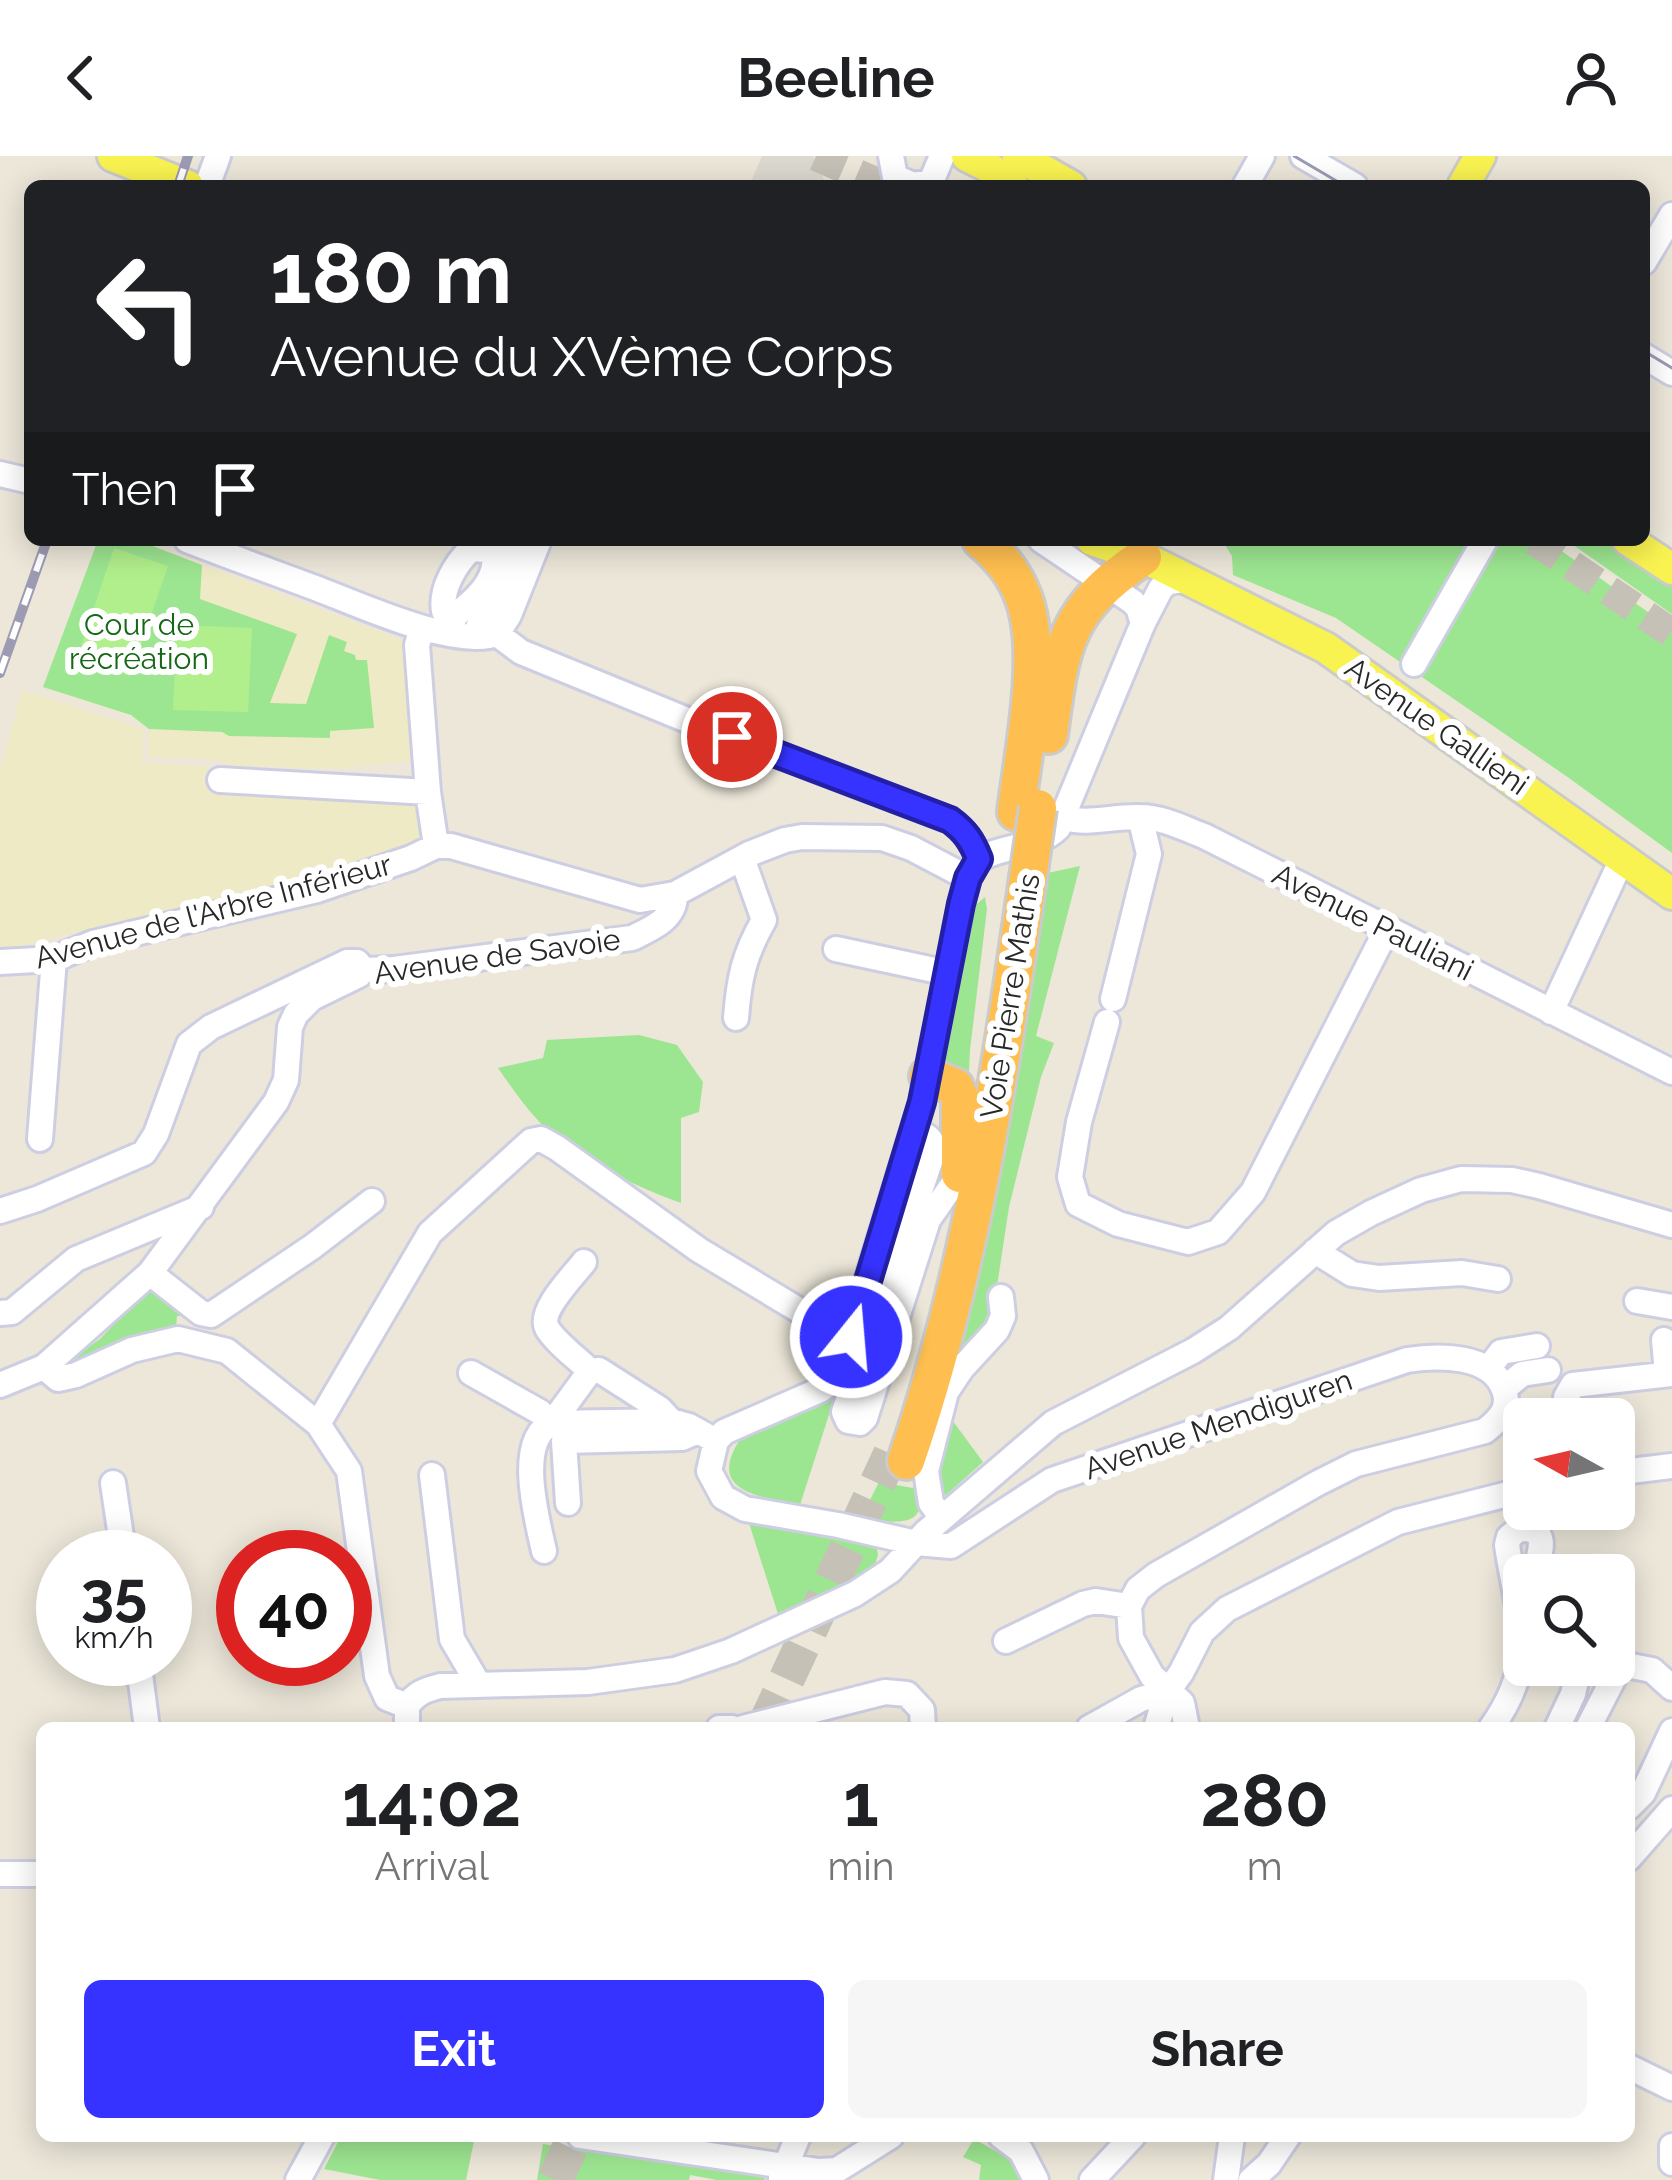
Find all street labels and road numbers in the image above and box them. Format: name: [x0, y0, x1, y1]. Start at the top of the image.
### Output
street label: Avenue Gallieni: [1339, 650, 1535, 802]
street label: Avenue de l'Arbre Inférieur: [31, 846, 396, 976]
street label: Avenue Pauliani: [1267, 856, 1479, 988]
street label: Voie Pierre Mathis: [973, 871, 1047, 1121]
street label: Avenue de Savoie: [372, 921, 622, 991]
street label: Avenue Mendiguren: [1080, 1362, 1356, 1486]

